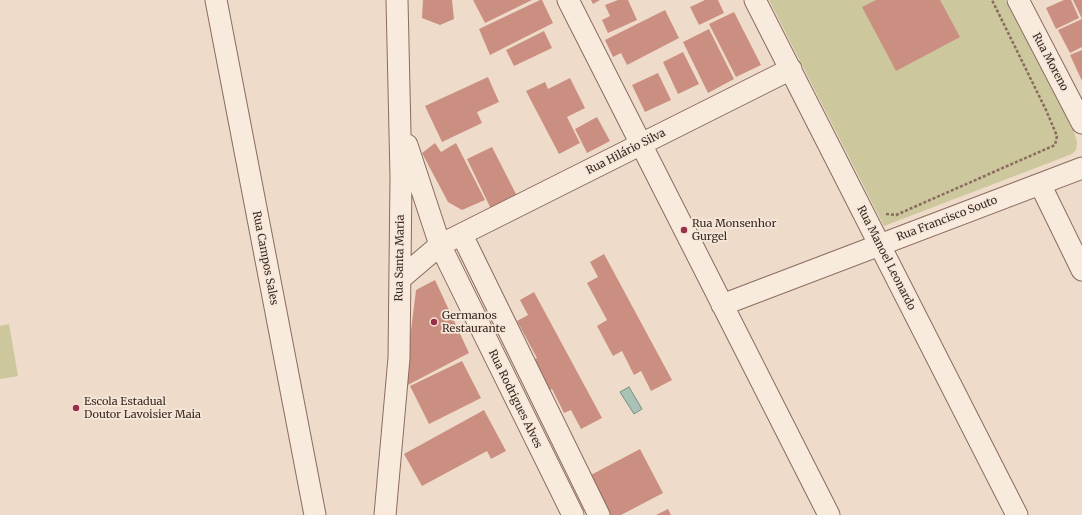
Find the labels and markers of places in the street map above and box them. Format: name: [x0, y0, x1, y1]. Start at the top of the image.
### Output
place label: Rua Monsenhor Gurgel: [692, 217, 776, 243]
marker: Rua Monsenhor Gurgel: [679, 225, 689, 235]
place label: Germanos Restaurante: [442, 309, 505, 335]
marker: Germanos Restaurante: [429, 317, 439, 327]
place label: Escola Estadual Doutor Lavoisier Maia: [84, 395, 201, 421]
marker: Escola Estadual Doutor Lavoisier Maia: [71, 403, 81, 413]

